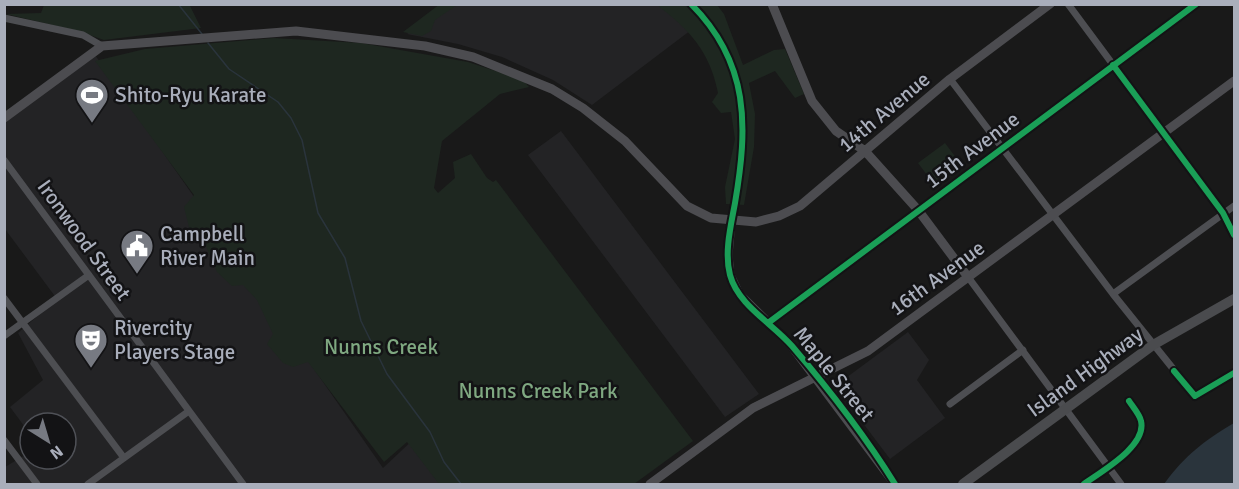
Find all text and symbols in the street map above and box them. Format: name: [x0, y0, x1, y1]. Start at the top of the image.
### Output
street label: 14th Avenue: [833, 66, 935, 158]
sports icon: Shito-Ryu Karate: [74, 77, 110, 124]
place label: Shito-Ryu Karate: [115, 82, 266, 108]
street label: 15th Avenue: [920, 106, 1024, 194]
street label: Ironwood Street: [32, 175, 136, 305]
place label: Campbell River Main: [160, 221, 255, 271]
public building icon: Campbell River Main: [119, 228, 155, 275]
street label: 16th Avenue: [884, 235, 990, 321]
place label: Rivercity Players Stage: [114, 315, 235, 365]
street label: Maple Street: [788, 321, 880, 427]
street label: Island Highway: [1022, 321, 1148, 423]
theatre icon: Rivercity Players Stage: [73, 322, 109, 369]
park label: Nunns Creek: [324, 334, 438, 360]
park label: Nunns Creek Park: [458, 378, 618, 404]
north arrow: [18, 411, 78, 471]
text: N: [46, 441, 67, 464]

